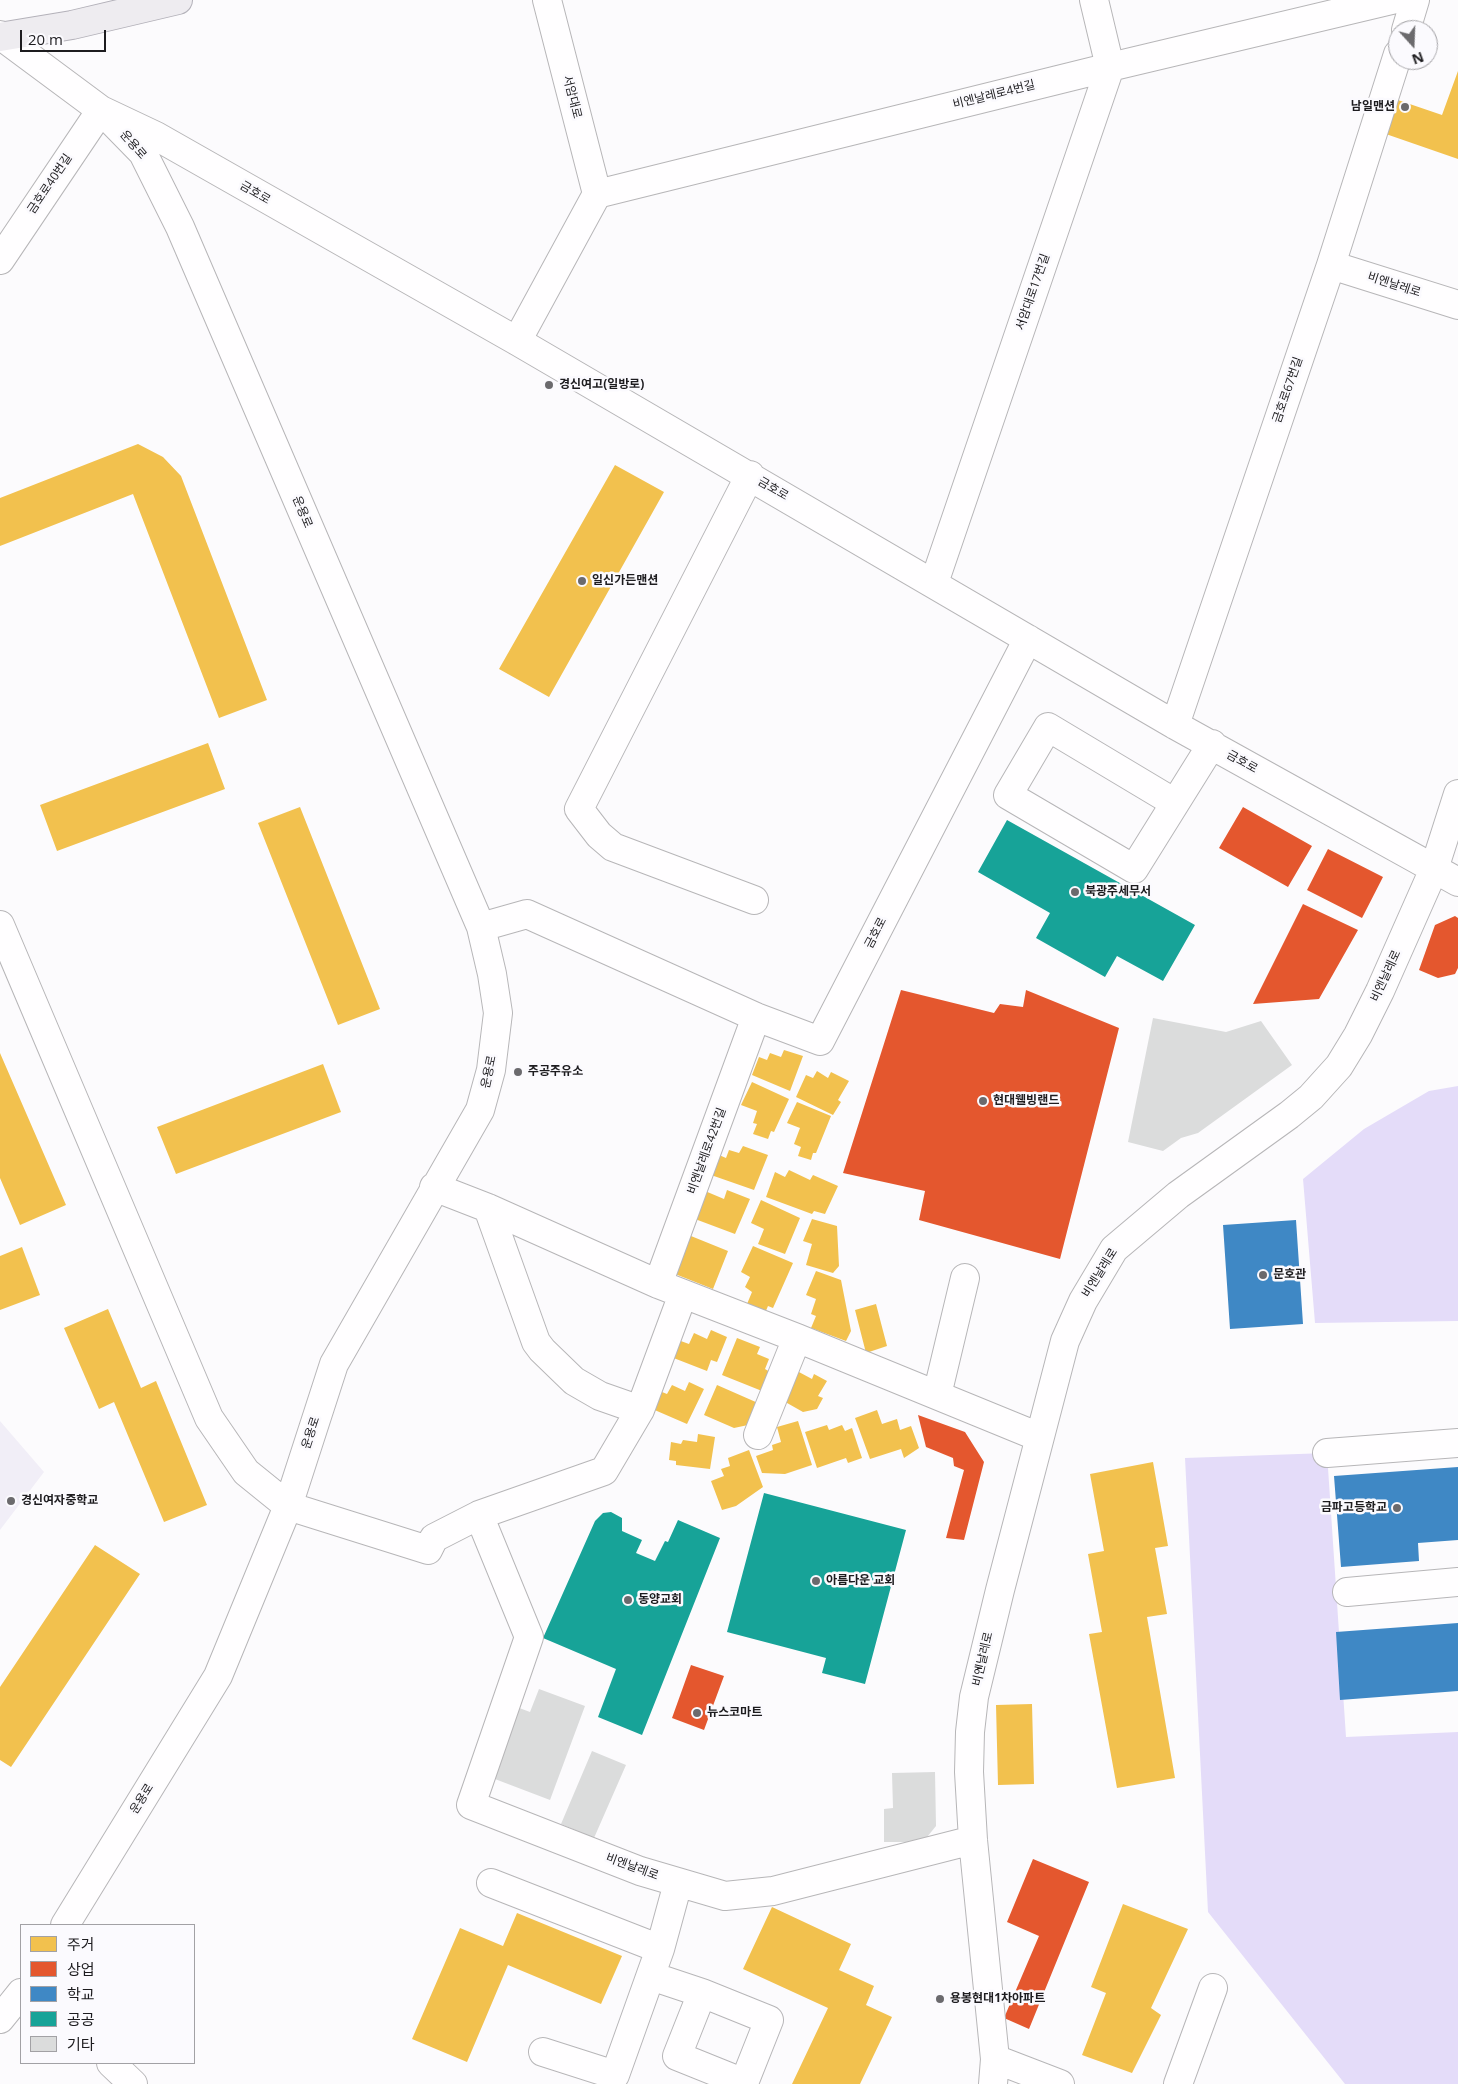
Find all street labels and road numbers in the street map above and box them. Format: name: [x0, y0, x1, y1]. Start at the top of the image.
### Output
street label: 서암대로: [560, 74, 584, 120]
street label: 비엔날레로4번길: [951, 78, 1037, 112]
street label: 운용로: [117, 128, 149, 162]
street label: 금호로40번길: [25, 151, 75, 217]
street label: 금호로: [237, 178, 273, 208]
street label: 서암대로17번길: [1013, 252, 1053, 332]
street label: 비엔날레로: [1366, 270, 1422, 300]
street label: 금호로67번길: [1270, 355, 1306, 425]
street label: 금호로: [755, 474, 791, 504]
street label: 운용로: [289, 494, 315, 530]
street label: 금호로: [1224, 748, 1260, 776]
street label: 금호로: [862, 915, 890, 951]
street label: 비엔날레로: [1368, 948, 1404, 1004]
street label: 운용로: [479, 1054, 499, 1090]
street label: 비엔날레로42번길: [685, 1106, 729, 1196]
street label: 비엔날레로: [1079, 1246, 1121, 1300]
street label: 운용로: [299, 1415, 323, 1451]
street label: 비엔날레로: [970, 1630, 996, 1688]
street label: 운용로: [127, 1781, 157, 1817]
street label: 비엔날레로: [604, 1851, 660, 1883]

